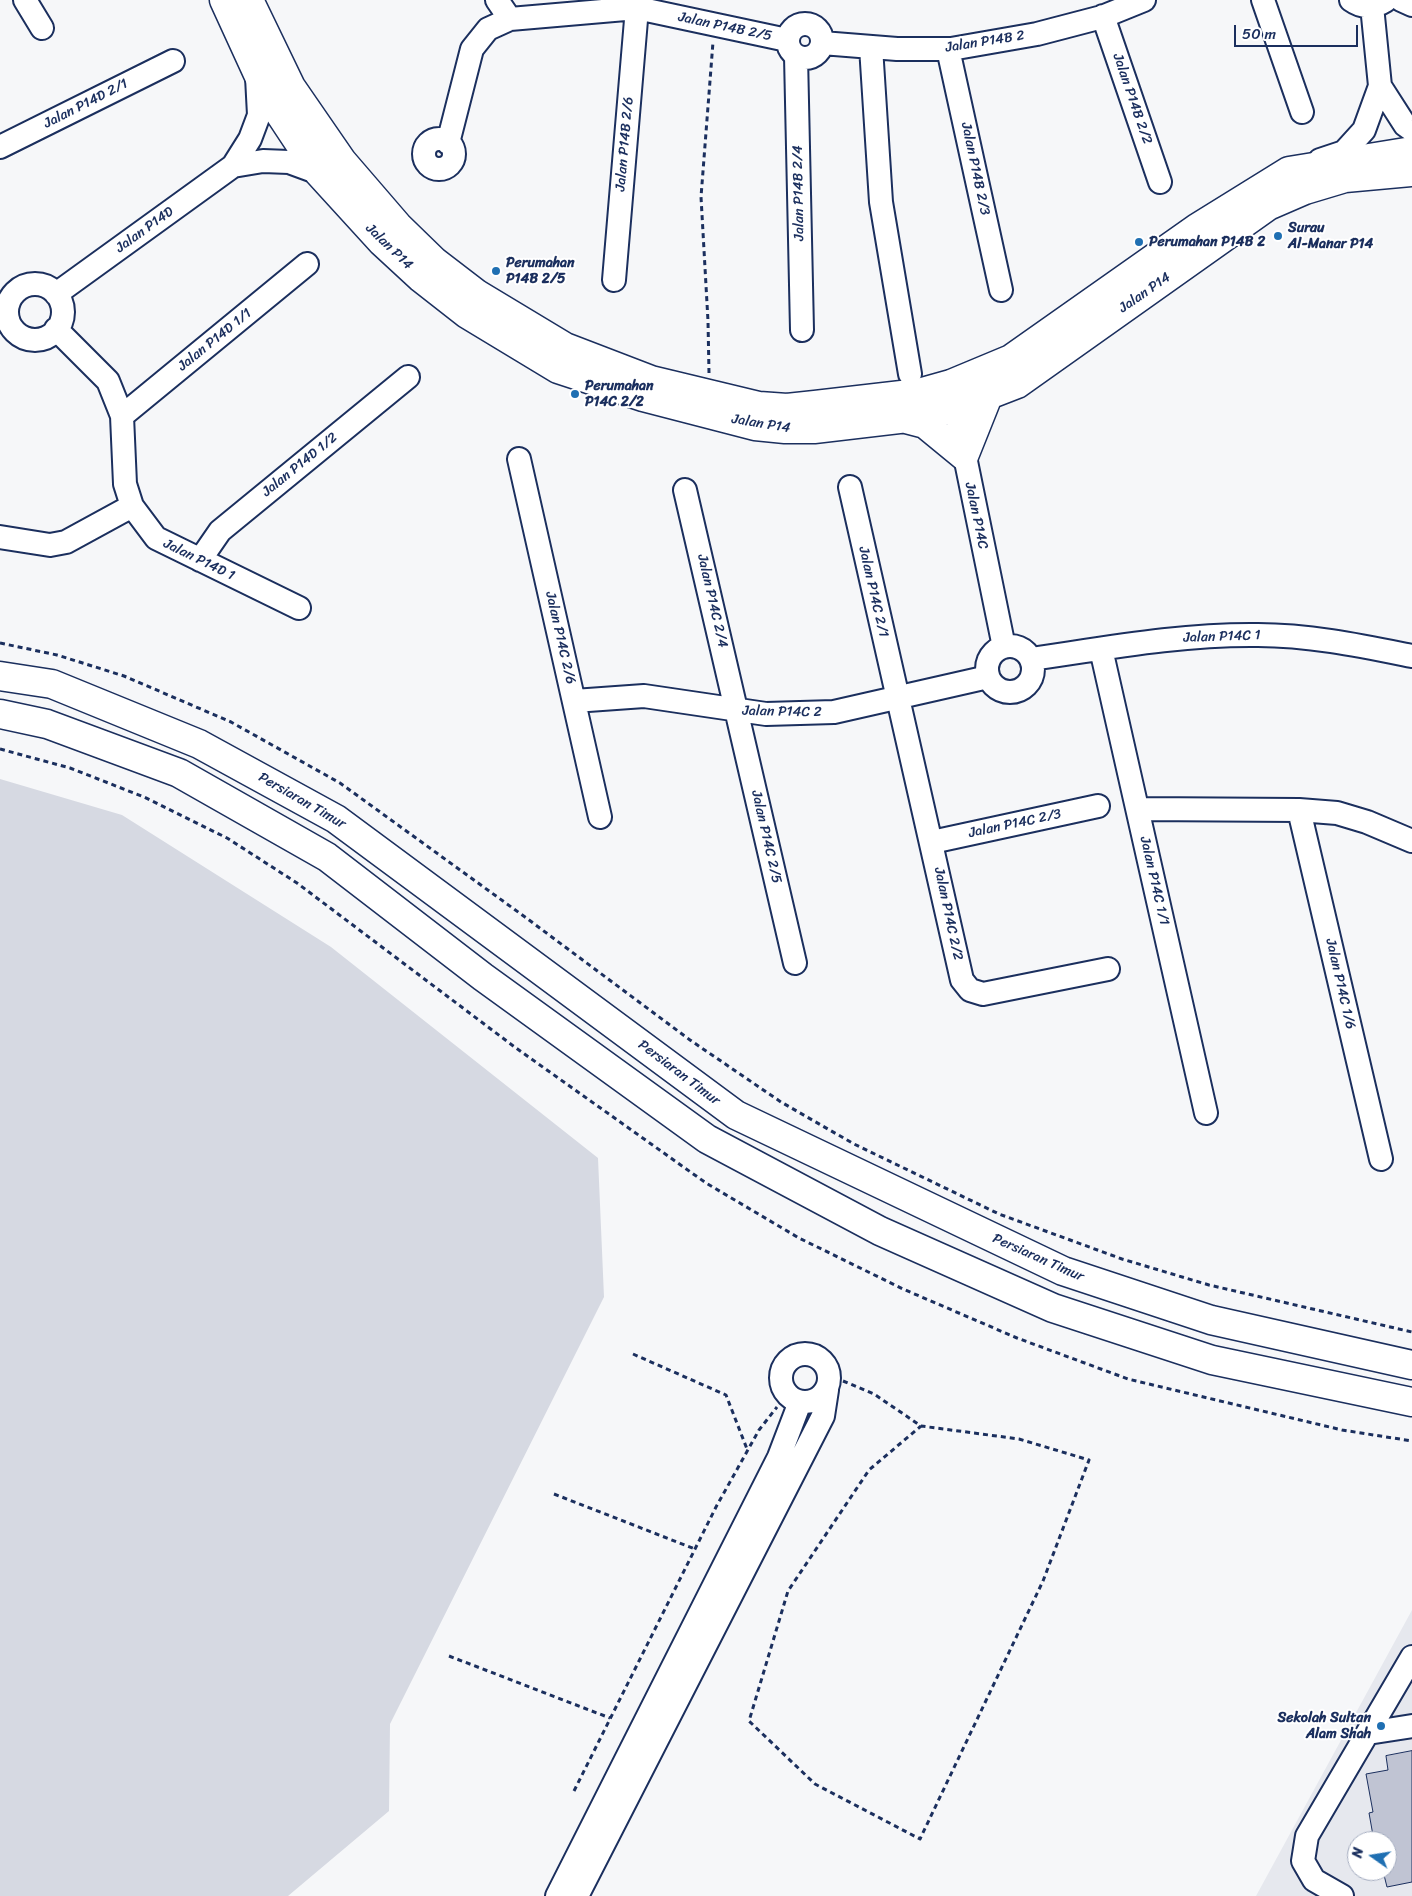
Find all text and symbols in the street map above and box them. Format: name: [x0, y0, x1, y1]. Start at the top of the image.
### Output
street label: Jalan P14B 2/5: [677, 9, 773, 45]
scale bar: [1237, 15, 1361, 47]
text: 50 m: [1242, 21, 1276, 47]
street label: Jalan P14B 2: [944, 27, 1026, 57]
street label: Jalan P14B 2/2: [1109, 51, 1155, 147]
street label: Jalan P14D 2/1: [41, 76, 131, 132]
street label: Jalan P14B 2/6: [613, 96, 637, 192]
street label: Jalan P14B 2/3: [957, 121, 993, 217]
street label: Jalan P14B 2/4: [790, 145, 808, 241]
street label: Jalan P14D: [113, 203, 177, 257]
street label: Jalan P14: [362, 220, 416, 274]
place label: Surau Al-Manar P14: [1288, 220, 1373, 252]
marker: Surau Al-Manar P14: [1272, 230, 1284, 242]
place label: Perumahan P14B 2: [1149, 234, 1265, 250]
marker: Perumahan P14B 2: [1133, 236, 1145, 248]
place label: Perumahan P14B 2/5: [506, 255, 575, 288]
marker: Perumahan P14B 2/5: [490, 265, 502, 277]
street label: Jalan P14: [1116, 269, 1174, 317]
street label: Jalan P14D 1/1: [175, 305, 255, 375]
place label: Perumahan P14C 2/2: [585, 378, 654, 411]
marker: Perumahan P14C 2/2: [569, 388, 581, 400]
street label: Jalan P14: [731, 411, 791, 437]
street label: Jalan P14D 1/2: [259, 429, 341, 501]
street label: Jalan P14C: [961, 481, 991, 551]
street label: Jalan P14D 1: [161, 536, 237, 584]
street label: Jalan P14C 2/1: [854, 545, 892, 639]
street label: Jalan P14C 2/4: [693, 553, 731, 649]
street label: Jalan P14C 2/6: [541, 590, 579, 686]
street label: Jalan P14C 1: [1183, 627, 1261, 647]
street label: Jalan P14C 2: [742, 703, 822, 721]
street label: Persiaran Timur: [255, 769, 349, 833]
street label: Jalan P14C 2/5: [747, 789, 785, 885]
street label: Jalan P14C 2/3: [967, 806, 1063, 842]
street label: Jalan P14C 1/1: [1136, 835, 1172, 927]
street label: Jalan P14C 2/2: [930, 866, 966, 962]
street label: Jalan P14C 1/6: [1321, 937, 1359, 1031]
street label: Persiaran Timur: [635, 1037, 723, 1109]
street label: Persiaran Timur: [990, 1230, 1086, 1286]
place label: Sekolah Sultan Alam Shah: [1277, 1710, 1371, 1742]
marker: Sekolah Sultan Alam Shah: [1375, 1720, 1387, 1732]
north arrow: [1347, 1831, 1397, 1881]
text: N: [1345, 1845, 1371, 1860]

